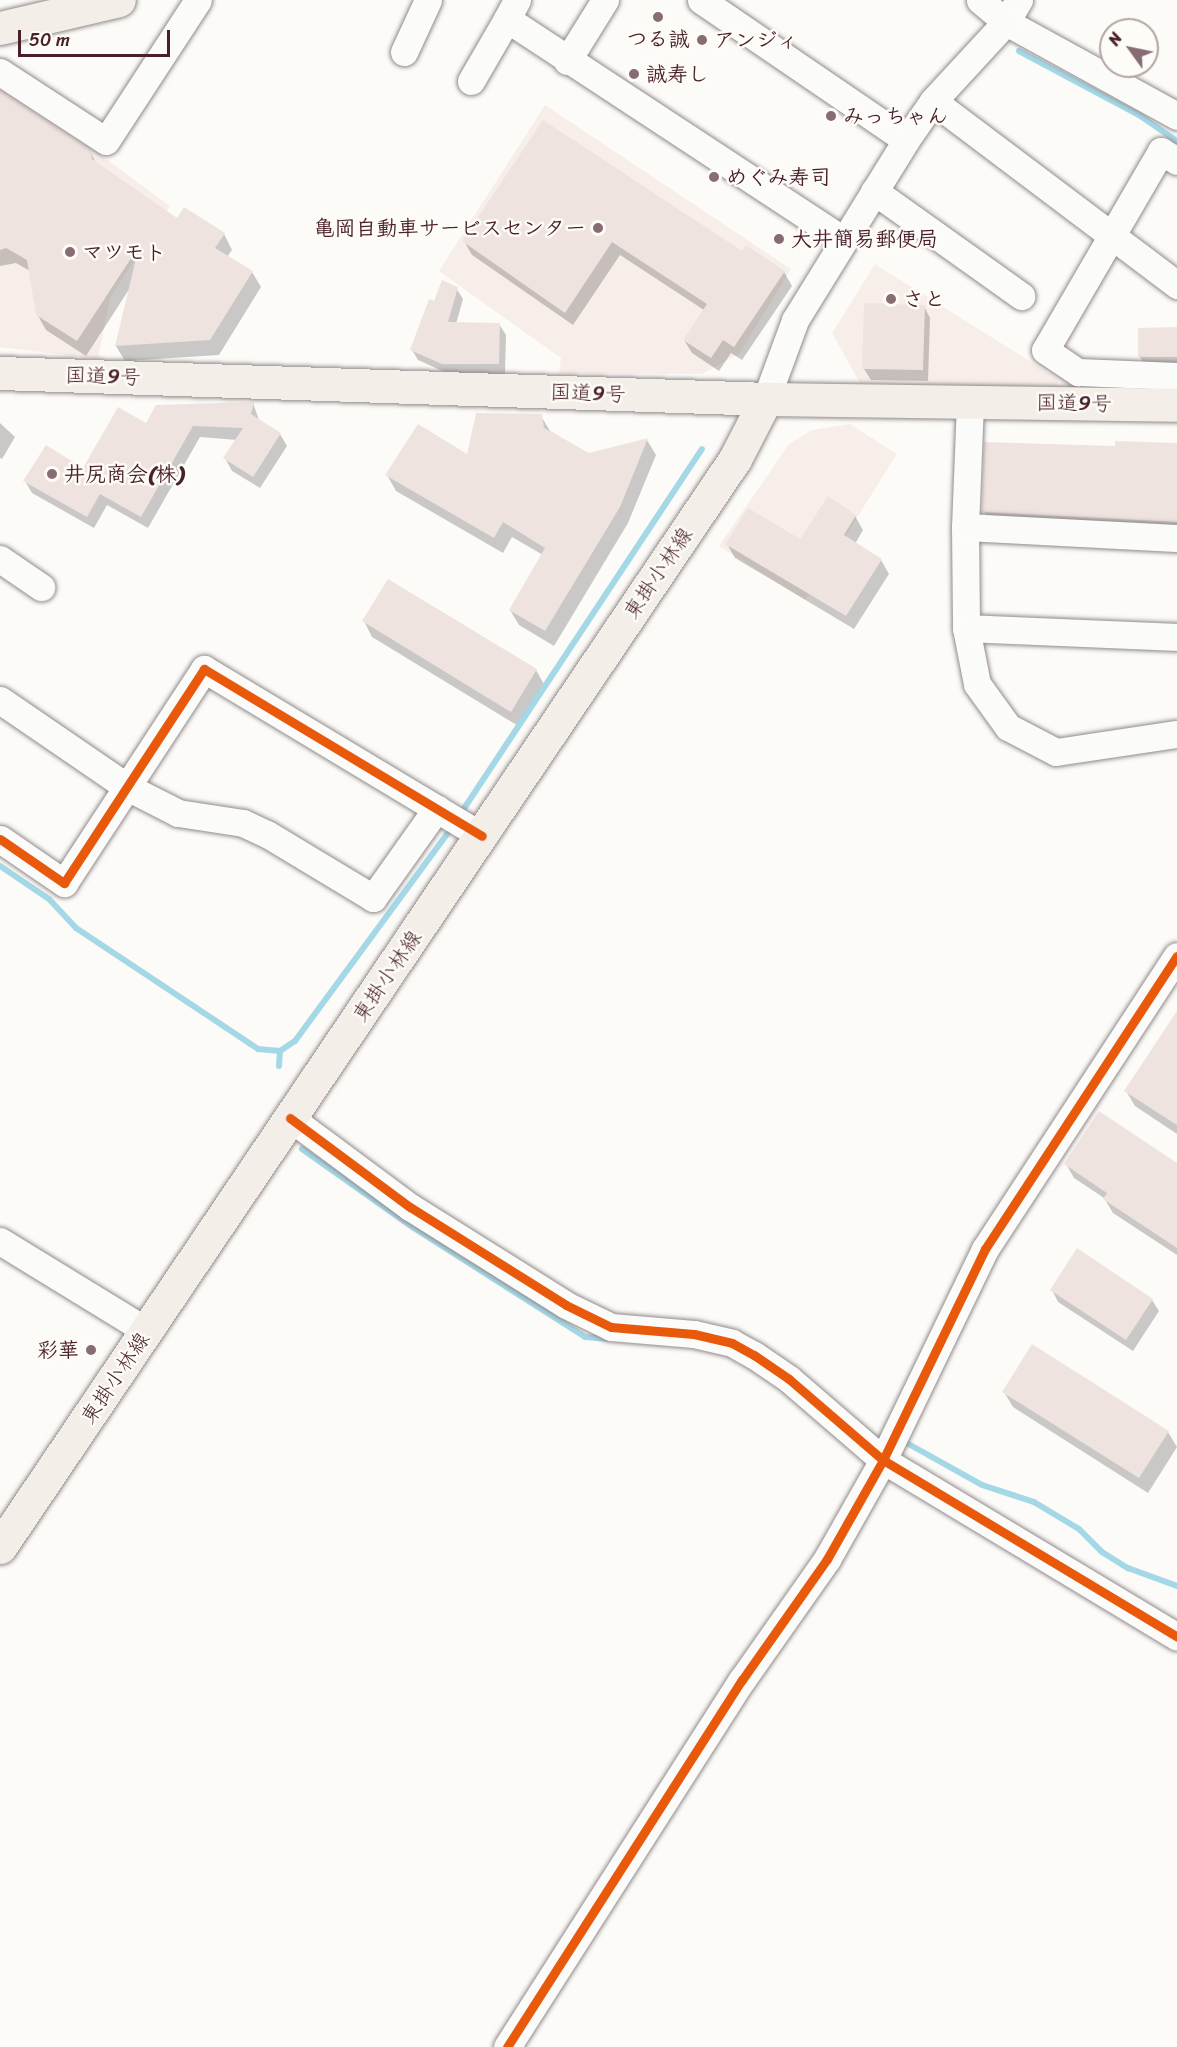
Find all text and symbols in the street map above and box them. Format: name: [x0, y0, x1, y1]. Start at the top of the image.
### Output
marker: つる誠: [651, 10, 665, 24]
scale bar: [21, 18, 172, 56]
north arrow: [1099, 18, 1159, 78]
text: 50 m: [29, 24, 70, 56]
place label: つる誠: [627, 26, 689, 52]
text: N: [1100, 26, 1130, 52]
place label: アンジィ: [714, 27, 798, 53]
marker: アンジィ: [695, 33, 709, 47]
place label: 誠寿し: [646, 61, 709, 87]
marker: 誠寿し: [627, 67, 641, 81]
place label: みっちゃん: [843, 103, 948, 129]
marker: みっちゃん: [824, 109, 838, 123]
place label: めぐみ寿司: [726, 164, 831, 190]
marker: めぐみ寿司: [707, 170, 721, 184]
place label: 亀岡自動車サービスセンター: [313, 215, 586, 241]
marker: 亀岡自動車サービスセンター: [591, 221, 605, 235]
place label: 大井簡易郵便局: [791, 226, 938, 252]
marker: 大井簡易郵便局: [772, 232, 786, 246]
place label: マツモト: [82, 239, 166, 265]
marker: マツモト: [63, 245, 77, 259]
place label: さと: [903, 286, 945, 312]
marker: さと: [884, 292, 898, 306]
street label: 国道9号: [65, 362, 141, 390]
street label: 国道9号: [550, 379, 626, 407]
street label: 国道9号: [1036, 390, 1112, 416]
place label: 井尻商会(株): [64, 461, 184, 487]
marker: 井尻商会(株): [45, 467, 59, 481]
street label: 東掛小林線: [618, 522, 698, 624]
street label: 東掛小林線: [347, 925, 427, 1027]
street label: 東掛小林線: [75, 1327, 155, 1429]
place label: 彩華: [37, 1337, 79, 1363]
marker: 彩華: [84, 1343, 98, 1357]

